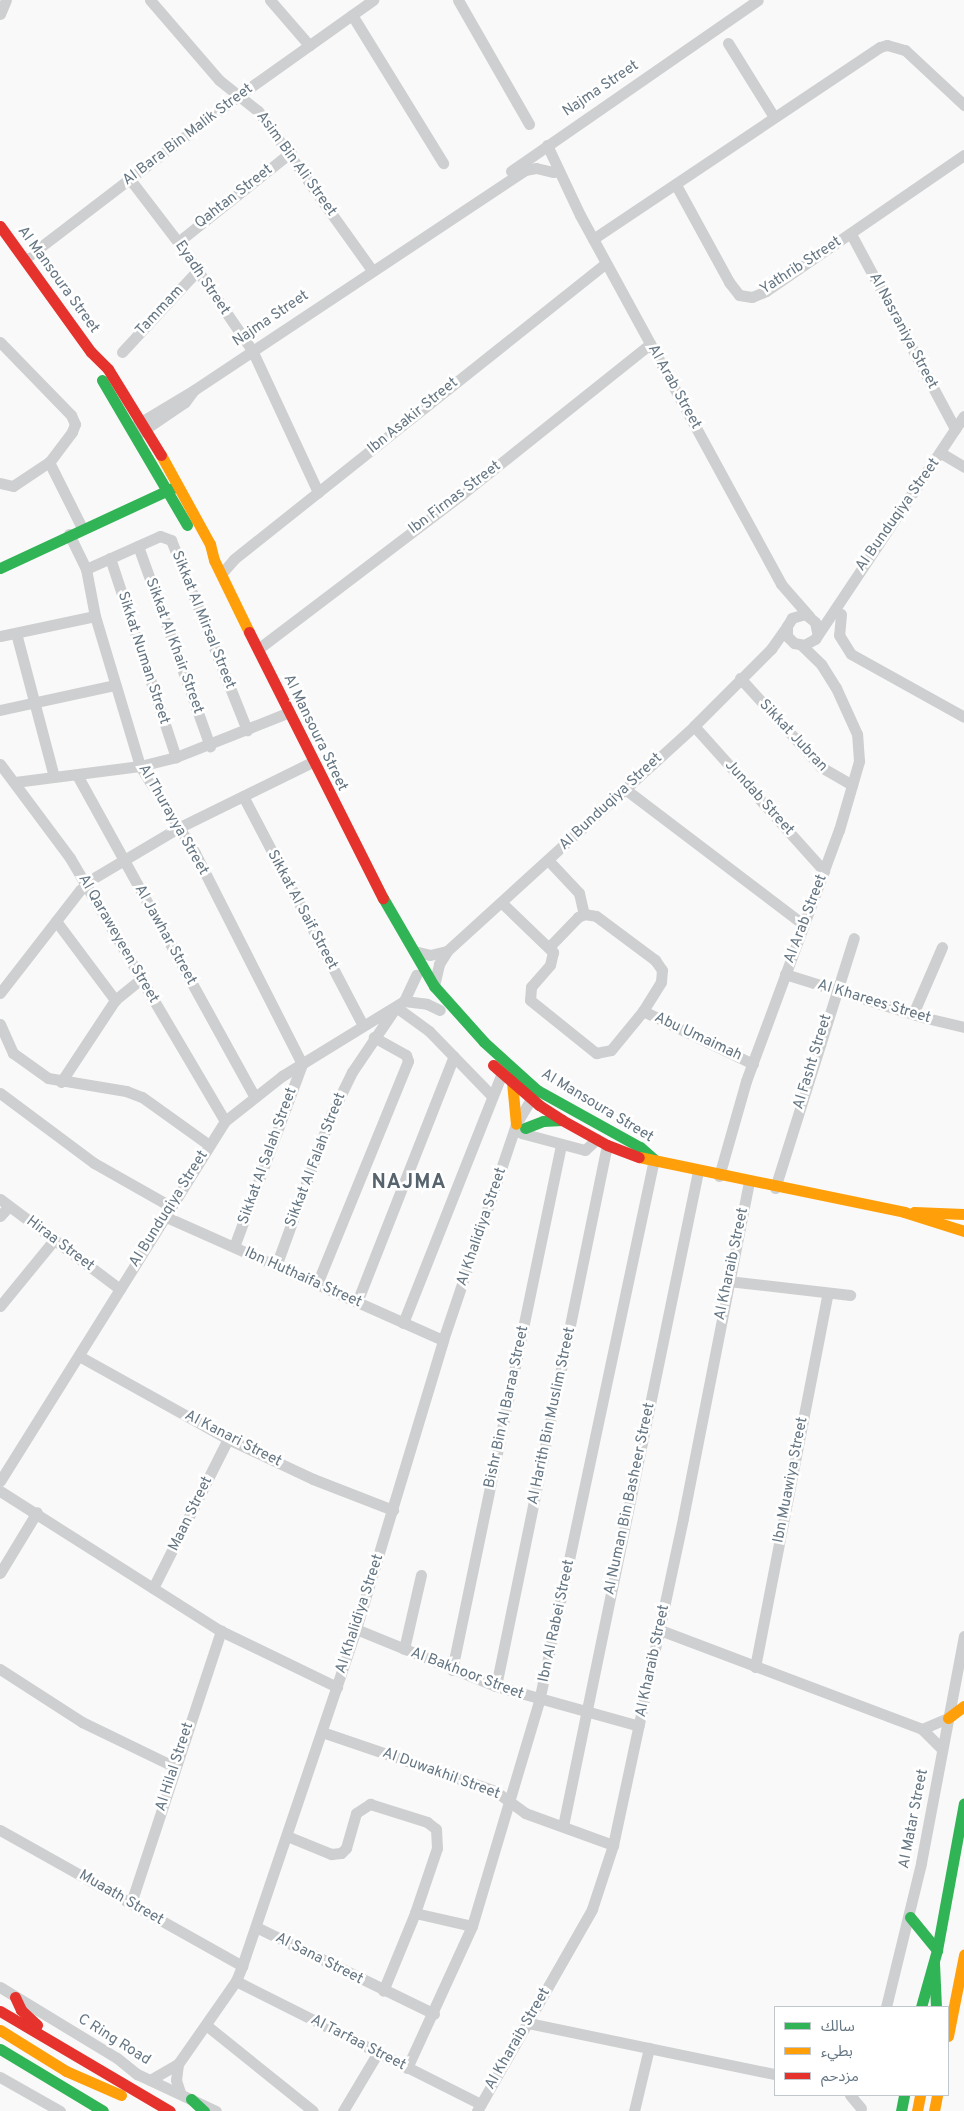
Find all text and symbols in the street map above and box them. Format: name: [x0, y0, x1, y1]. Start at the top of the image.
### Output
street label: Najma Street: [560, 57, 642, 121]
street label: Al Bara Bin Malik Street: [119, 80, 257, 190]
street label: Asim Bin Ali Street: [252, 108, 340, 220]
street label: Qahtan Street: [192, 161, 276, 233]
street label: Al Mansoura Street: [13, 223, 103, 337]
street label: Yathrib Street: [757, 233, 845, 299]
street label: Eyadh Street: [171, 237, 233, 319]
street label: Al Nasraniya Street: [865, 270, 941, 392]
street label: Tammam: [132, 282, 188, 340]
street label: Najma Street: [230, 287, 312, 351]
street label: Al Arab Street: [643, 341, 705, 433]
street label: Ibn Asakir Street: [364, 374, 462, 458]
street label: Al Bunduqiya Street: [852, 455, 944, 575]
street label: Ibn Firnas Street: [405, 457, 505, 539]
street label: Sikkat Al Mirsal Street: [167, 548, 239, 692]
street label: Sikkat Al Khair Street: [141, 575, 207, 717]
street label: Sikkat Numan Street: [113, 589, 173, 727]
street label: Al Mansoura Street: [279, 672, 351, 794]
street label: Sikkat Jubran: [755, 696, 831, 776]
street label: Al Bunduqiya Street: [556, 750, 666, 854]
street label: Jundab Street: [721, 757, 797, 839]
street label: Al Thurayya Street: [134, 761, 212, 879]
street label: Sikkat Al Saif Street: [263, 847, 341, 973]
street label: Al Qaraweyeen Street: [74, 871, 162, 1007]
street label: Al Arab Street: [781, 872, 831, 966]
street label: Al Jawhar Street: [130, 882, 200, 988]
street label: Al Kharees Street: [815, 976, 933, 1028]
street label: Abu Umaimah: [651, 1009, 745, 1065]
street label: Al Fasht Street: [790, 1012, 836, 1112]
street label: Al Mansoura Street: [538, 1065, 656, 1147]
street label: Sikkat Al Salah Street: [235, 1085, 301, 1227]
street label: Sikkat Al Falah Street: [282, 1090, 350, 1230]
street label: Al Bunduqiya Street: [126, 1147, 212, 1271]
street label: Al Khalidiya Street: [453, 1165, 511, 1289]
district label: NAJMA: [371, 1171, 447, 1195]
street label: Al Kharaib Street: [711, 1206, 753, 1322]
street label: Hiraa Street: [22, 1213, 98, 1275]
street label: Ibn Huthaifa Street: [241, 1244, 365, 1312]
street label: Bishr Bin Al Baraa Street: [481, 1324, 533, 1490]
street label: Al Harith Bin Muslim Street: [524, 1326, 580, 1506]
street label: Al Numan Bin Basheer Street: [601, 1401, 659, 1597]
street label: Al Kanari Street: [182, 1407, 284, 1471]
street label: Ibn Muawiya Street: [770, 1416, 812, 1544]
street label: Maan Street: [165, 1474, 217, 1554]
street label: Al Khalidiya Street: [332, 1552, 388, 1676]
street label: Ibn Al Rabei Street: [535, 1558, 579, 1684]
street label: Al Kharaib Street: [632, 1603, 674, 1719]
street label: Al Bakhoor Street: [408, 1644, 526, 1704]
street label: Al Hilal Street: [152, 1720, 198, 1814]
street label: Al Duwakhil Street: [380, 1744, 502, 1804]
street label: Al Matar Street: [896, 1768, 932, 1870]
street label: Muaath Street: [75, 1866, 167, 1930]
street label: Al Sana Street: [272, 1929, 366, 1989]
street label: Al Kharaib Street: [482, 1985, 554, 2093]
legend: [774, 2006, 949, 2096]
street label: C Ring Road: [74, 2011, 154, 2069]
street label: Al Tarfaa Street: [307, 2011, 409, 2075]
text: سالك: [821, 2018, 855, 2037]
text: بطيء: [821, 2043, 853, 2062]
text: مزدحم: [821, 2068, 859, 2087]

